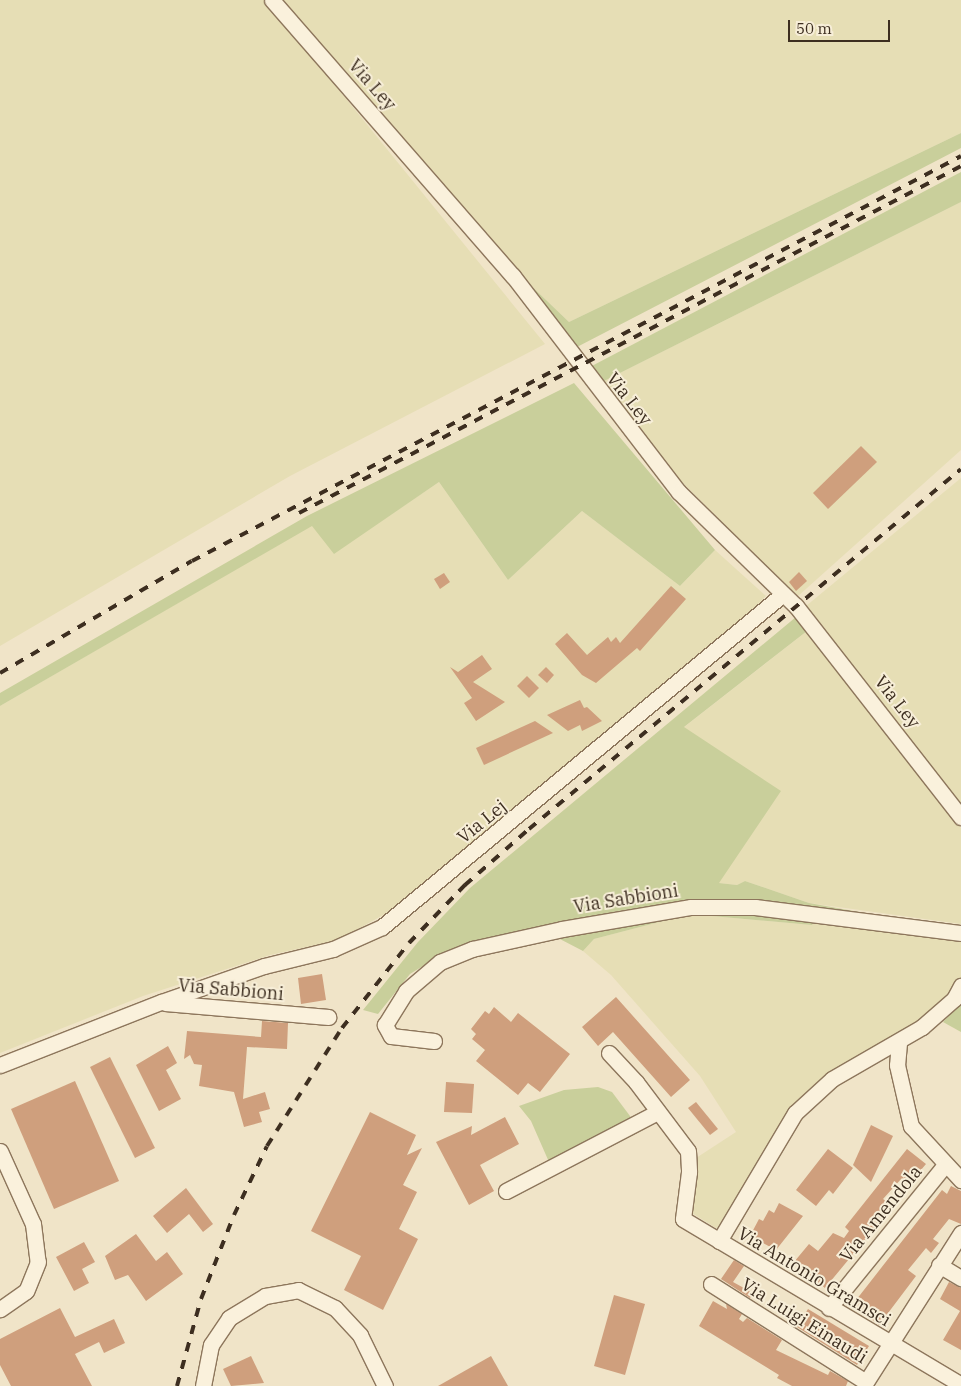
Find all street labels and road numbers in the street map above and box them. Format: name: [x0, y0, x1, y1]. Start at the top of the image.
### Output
street label: Via Ley: [344, 55, 400, 115]
street label: Via Ley: [602, 368, 656, 430]
street label: Via Ley: [870, 671, 924, 733]
street label: Via Lej: [453, 796, 511, 848]
street label: Via Sabbioni: [572, 880, 680, 918]
street label: Via Sabbioni: [177, 975, 285, 1005]
street label: Via Amendola: [835, 1161, 927, 1267]
street label: Via Antonio Gramsci: [734, 1223, 894, 1331]
street label: Via Luigi Einaudi: [737, 1274, 871, 1368]

